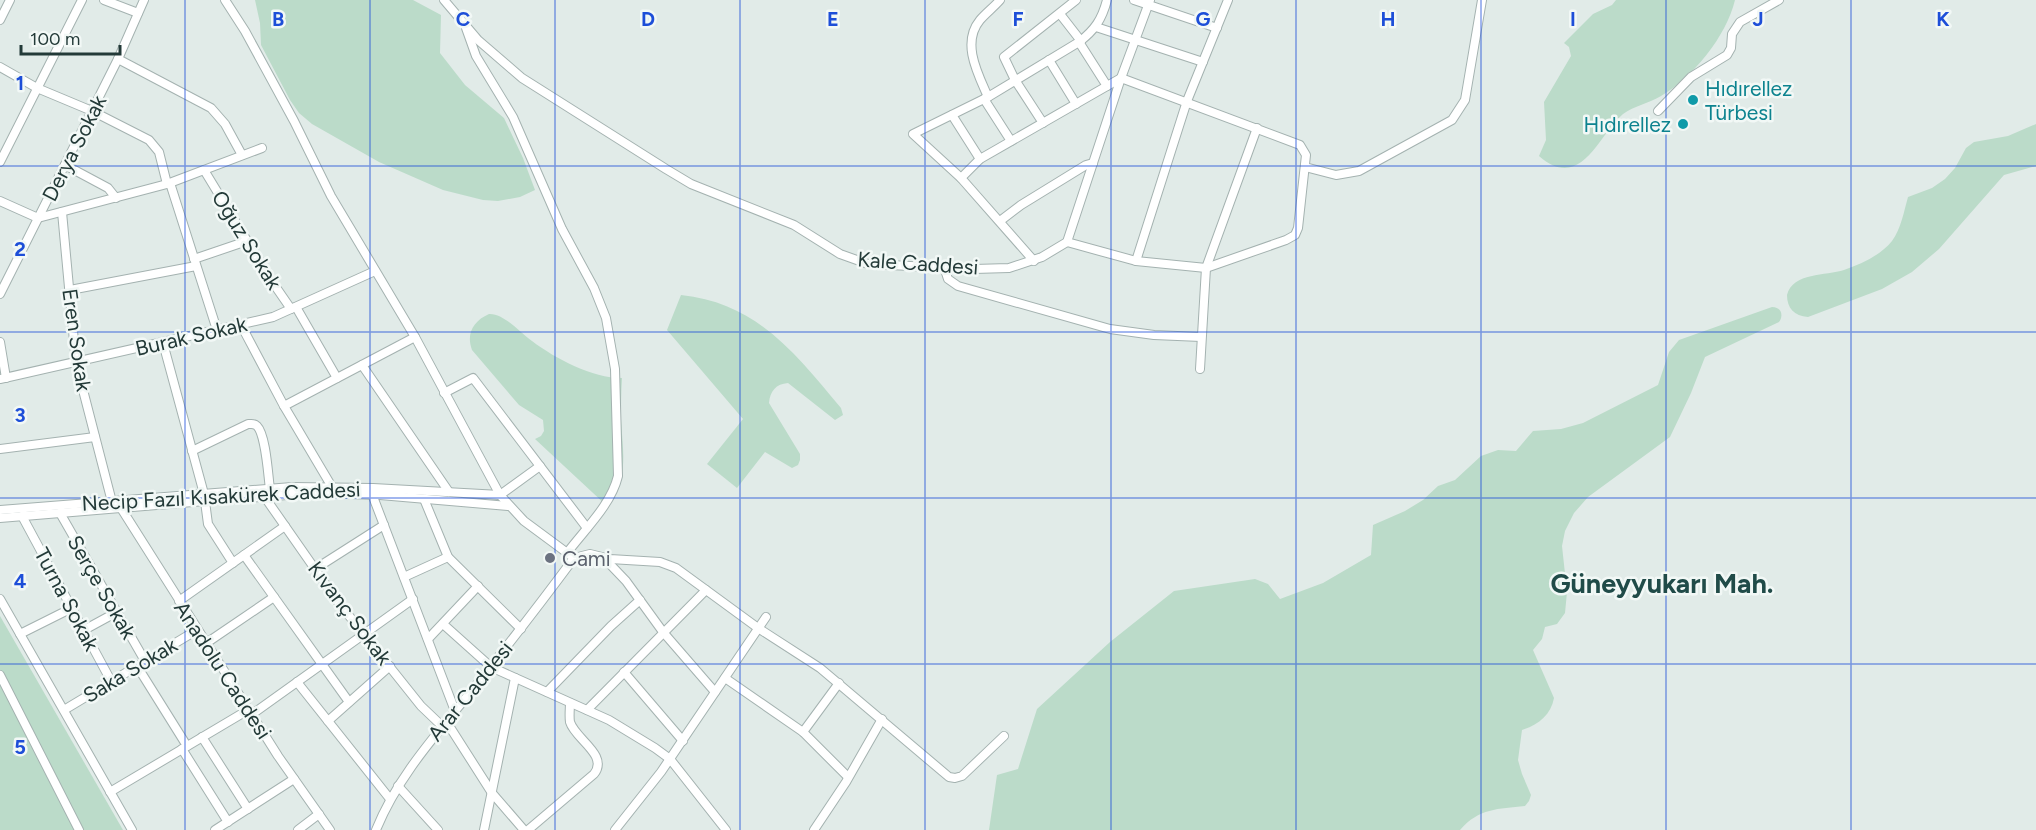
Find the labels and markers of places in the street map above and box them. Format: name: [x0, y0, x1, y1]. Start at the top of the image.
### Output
place label: Hıdırellez Türbesi: [1705, 76, 1792, 125]
marker: Hıdırellez Türbesi: [1686, 93, 1700, 107]
place label: Hıdırellez: [1584, 112, 1671, 137]
marker: Hıdırellez: [1676, 117, 1690, 131]
place label: Cami: [562, 546, 611, 571]
marker: Cami: [543, 551, 557, 565]

